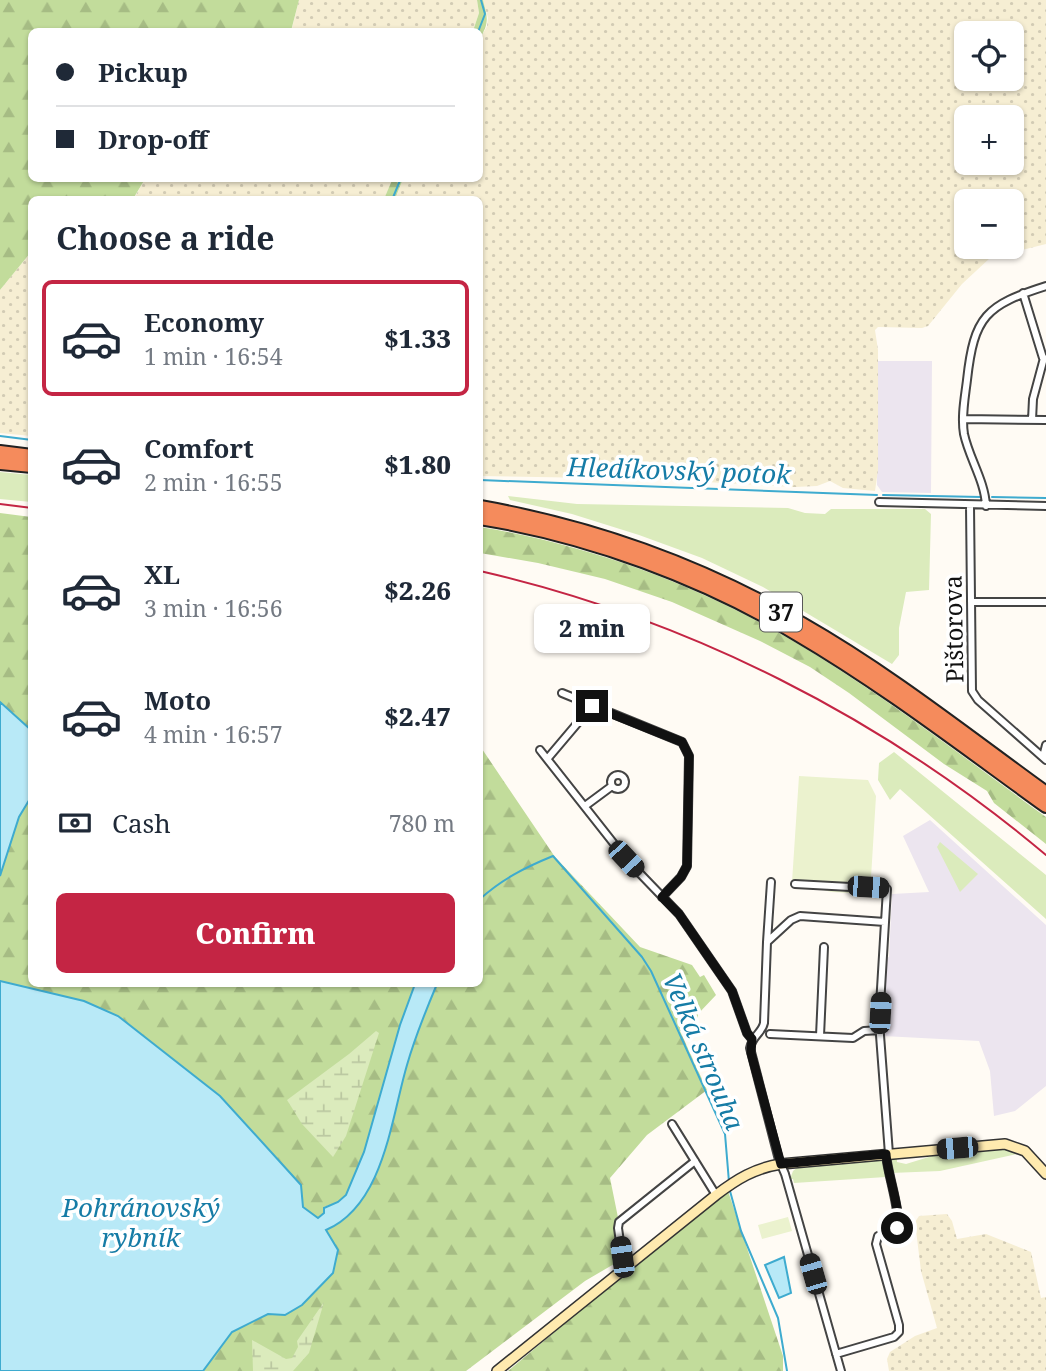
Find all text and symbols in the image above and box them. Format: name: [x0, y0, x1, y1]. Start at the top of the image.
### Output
map controls: [954, 21, 1024, 259]
button: locate: [954, 21, 1024, 91]
text: Pickup: [98, 54, 188, 90]
button: +: [954, 105, 1024, 175]
text: Drop-off: [98, 121, 208, 157]
button: −: [954, 189, 1024, 259]
text: Choose a ride: [56, 216, 275, 259]
text: Economy: [144, 304, 264, 340]
icon: car: [60, 307, 123, 370]
text: $1.33: [384, 320, 451, 356]
text: 1 min · 16:54: [144, 340, 282, 372]
text: Comfort: [144, 430, 254, 466]
icon: car: [60, 433, 123, 496]
text: $1.80: [384, 446, 451, 482]
water label: Hledíkovský potok: [565, 448, 793, 492]
text: 2 min · 16:55: [144, 466, 282, 498]
text: XL: [144, 556, 180, 592]
icon: car: [60, 559, 123, 622]
text: $2.26: [384, 572, 451, 608]
street label: Pištorova: [936, 575, 970, 683]
text: 3 min · 16:56: [144, 592, 282, 624]
road number: 37: [760, 592, 802, 632]
callout: 2 min: [534, 604, 650, 654]
text: 2 min: [559, 612, 625, 644]
text: Moto: [144, 682, 211, 718]
icon: car: [60, 685, 123, 748]
route end: [576, 690, 608, 722]
text: $2.47: [384, 698, 451, 734]
text: 4 min · 16:57: [144, 718, 282, 750]
icon: cash: [56, 804, 94, 842]
text: Cash: [112, 805, 171, 841]
text: 780 m: [389, 807, 455, 839]
car: [604, 836, 649, 882]
car: [847, 875, 890, 899]
button: Confirm: [56, 893, 455, 973]
water label: Velká strouha: [655, 967, 753, 1135]
car: [869, 991, 892, 1035]
car: [936, 1136, 979, 1160]
water label: Pohránovský rybník: [61, 1189, 220, 1255]
route start: [881, 1212, 913, 1244]
car: [609, 1235, 636, 1279]
car: [798, 1251, 829, 1297]

